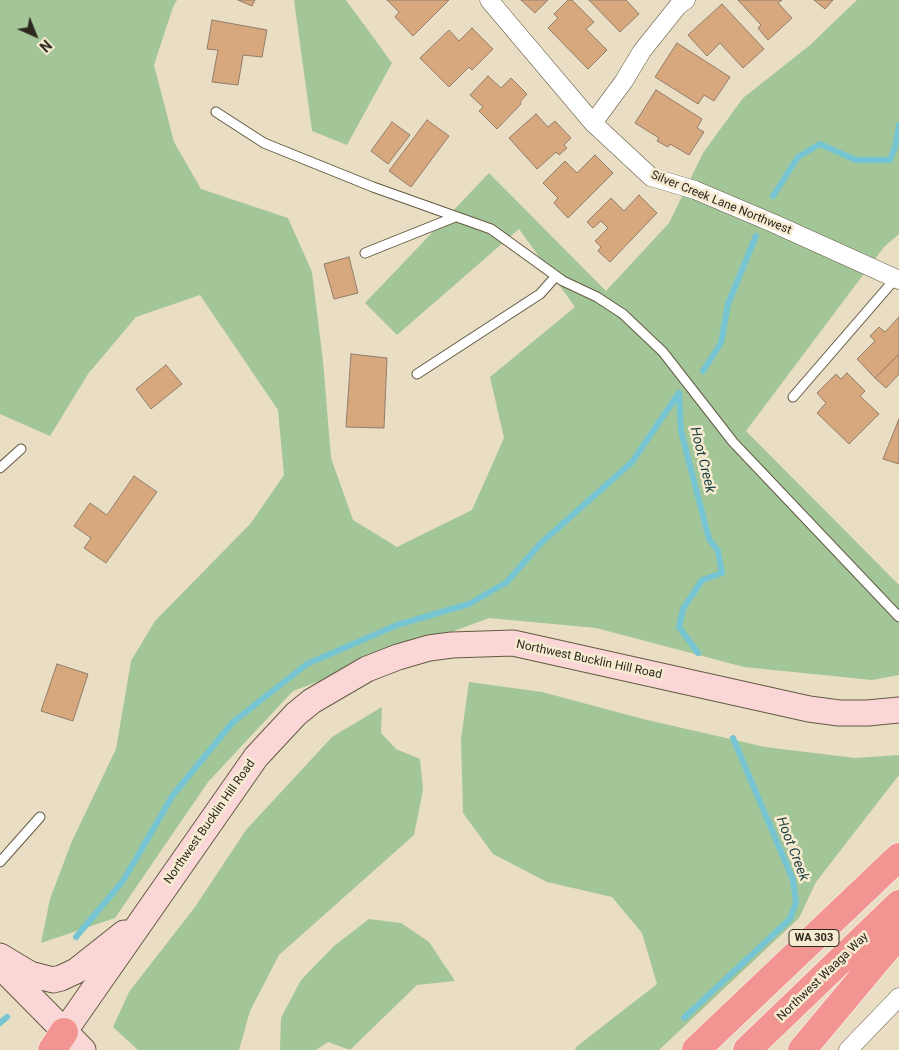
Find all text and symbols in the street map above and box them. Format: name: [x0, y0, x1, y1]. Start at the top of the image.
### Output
north arrow: [10, 10, 60, 60]
text: N: [36, 37, 55, 55]
street label: Silver Creek Lane Northwest: [649, 168, 793, 238]
water label: Hoot Creek: [686, 425, 718, 495]
street label: Northwest Bucklin Hill Road: [515, 638, 663, 682]
street label: Northwest Bucklin Hill Road: [162, 757, 258, 887]
water label: Hoot Creek: [772, 814, 812, 884]
street label: Northwest Waaga Way: [774, 930, 872, 1024]
road number: WA 303: [789, 930, 839, 946]

